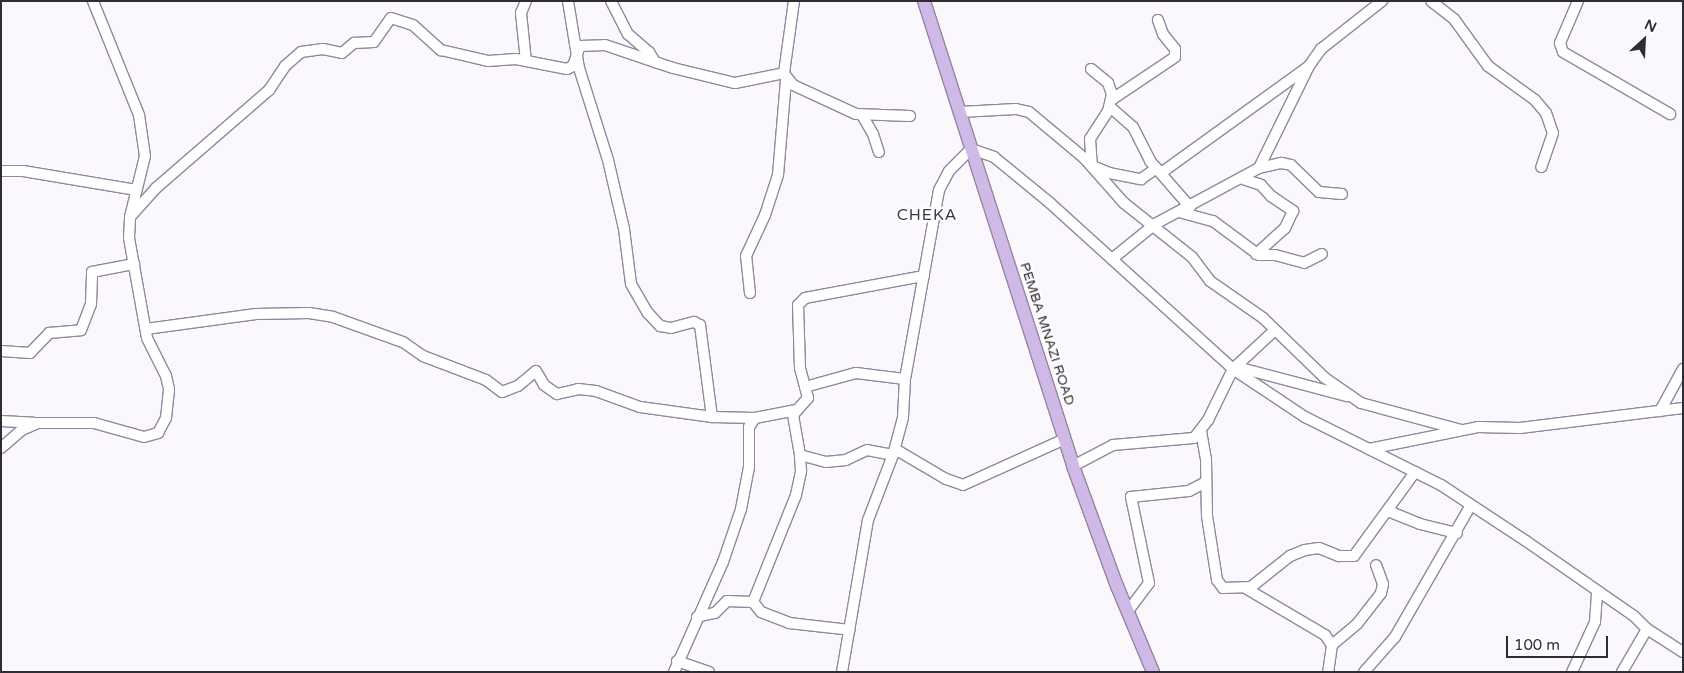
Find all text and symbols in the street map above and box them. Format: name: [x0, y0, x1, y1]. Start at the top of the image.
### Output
north arrow: [1619, 15, 1669, 65]
text: N: [1642, 16, 1659, 36]
district label: CHEKA: [896, 205, 958, 225]
street label: PEMBA MNAZI ROAD: [1016, 260, 1078, 408]
scale bar: [1509, 626, 1612, 658]
text: 100 m: [1514, 636, 1560, 654]

